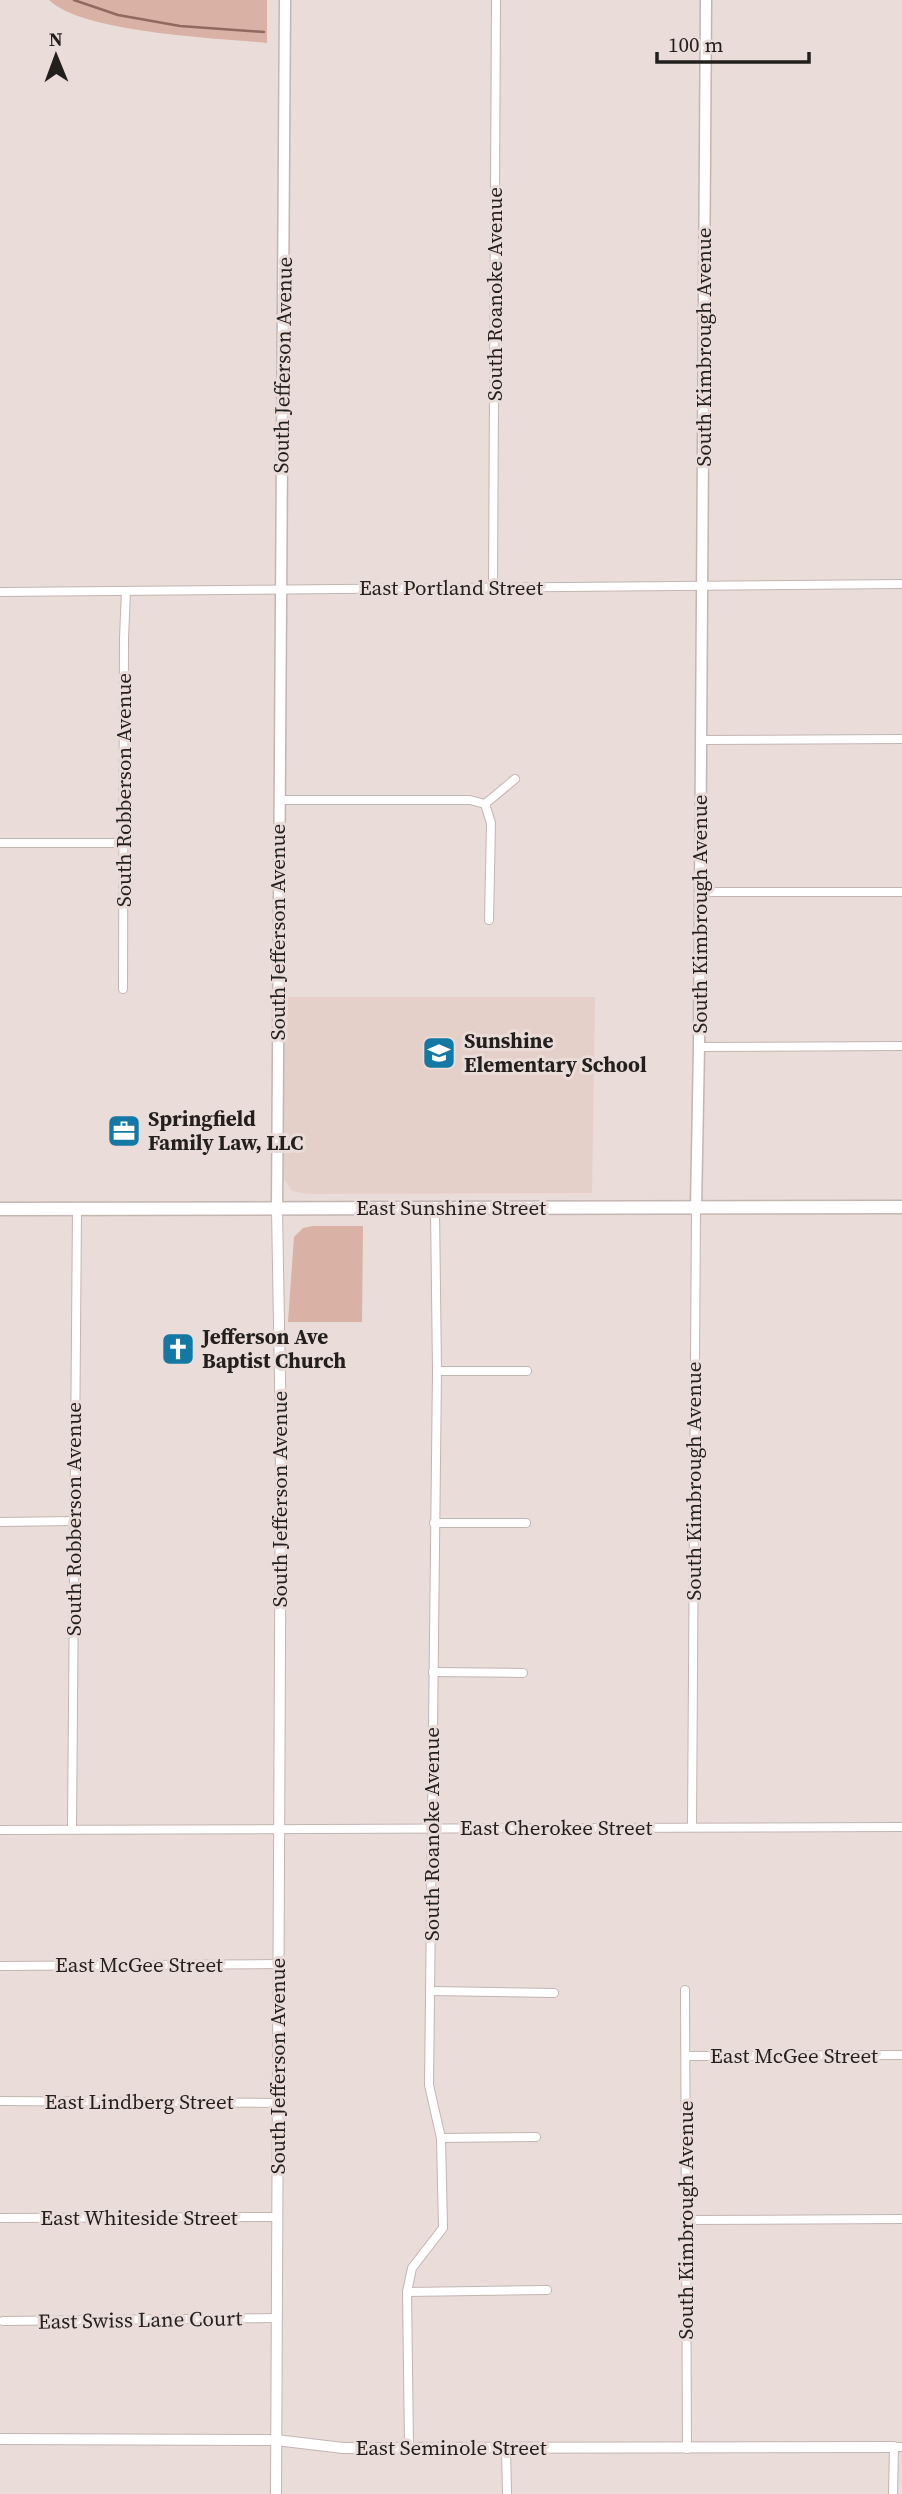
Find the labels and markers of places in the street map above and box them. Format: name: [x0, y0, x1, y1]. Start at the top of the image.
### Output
place label: Sunshine Elementary School: [464, 1026, 647, 1079]
school or university icon: Sunshine Elementary School: [420, 1034, 458, 1072]
place label: Springfield Family Law, LLC: [148, 1104, 303, 1157]
office icon: Springfield Family Law, LLC: [105, 1112, 143, 1150]
place label: Jefferson Ave Baptist Church: [200, 1322, 346, 1375]
church icon: Jefferson Ave Baptist Church: [159, 1330, 197, 1368]

